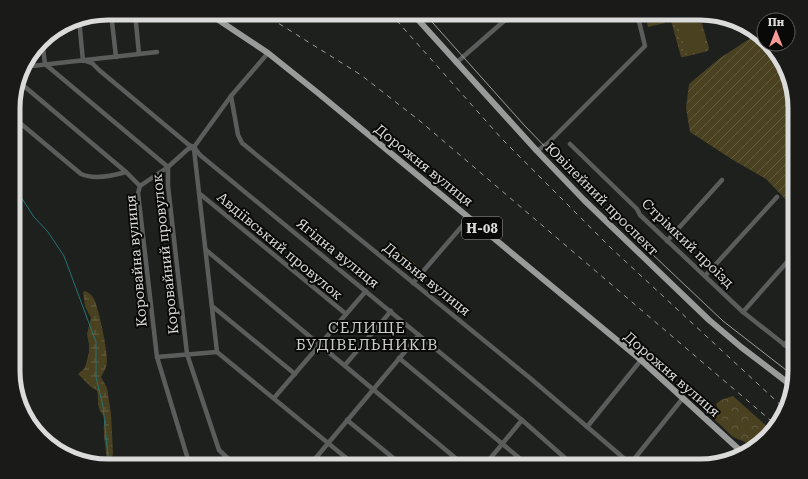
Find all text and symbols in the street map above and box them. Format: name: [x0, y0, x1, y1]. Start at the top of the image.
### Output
north arrow: [756, 12, 796, 52]
text: Пн: [768, 16, 785, 29]
street label: Дорожня вулиця: [372, 121, 476, 209]
street label: Ювілейний проспект: [542, 139, 662, 259]
street label: Коровайний провулок: [149, 173, 181, 335]
street label: Авдіївський провулок: [214, 189, 346, 303]
street label: Коровайна вулиця: [122, 194, 150, 328]
street label: Стрімкий проїзд: [639, 195, 737, 291]
street label: Ягідна вулиця: [294, 215, 382, 291]
road number: Н-08: [462, 217, 502, 239]
street label: Дальня вулиця: [380, 239, 474, 319]
district label: СЕЛИЩЕ БУДІВЕЛЬНИКІВ: [296, 319, 438, 354]
street label: Дорожня вулиця: [621, 328, 723, 420]

